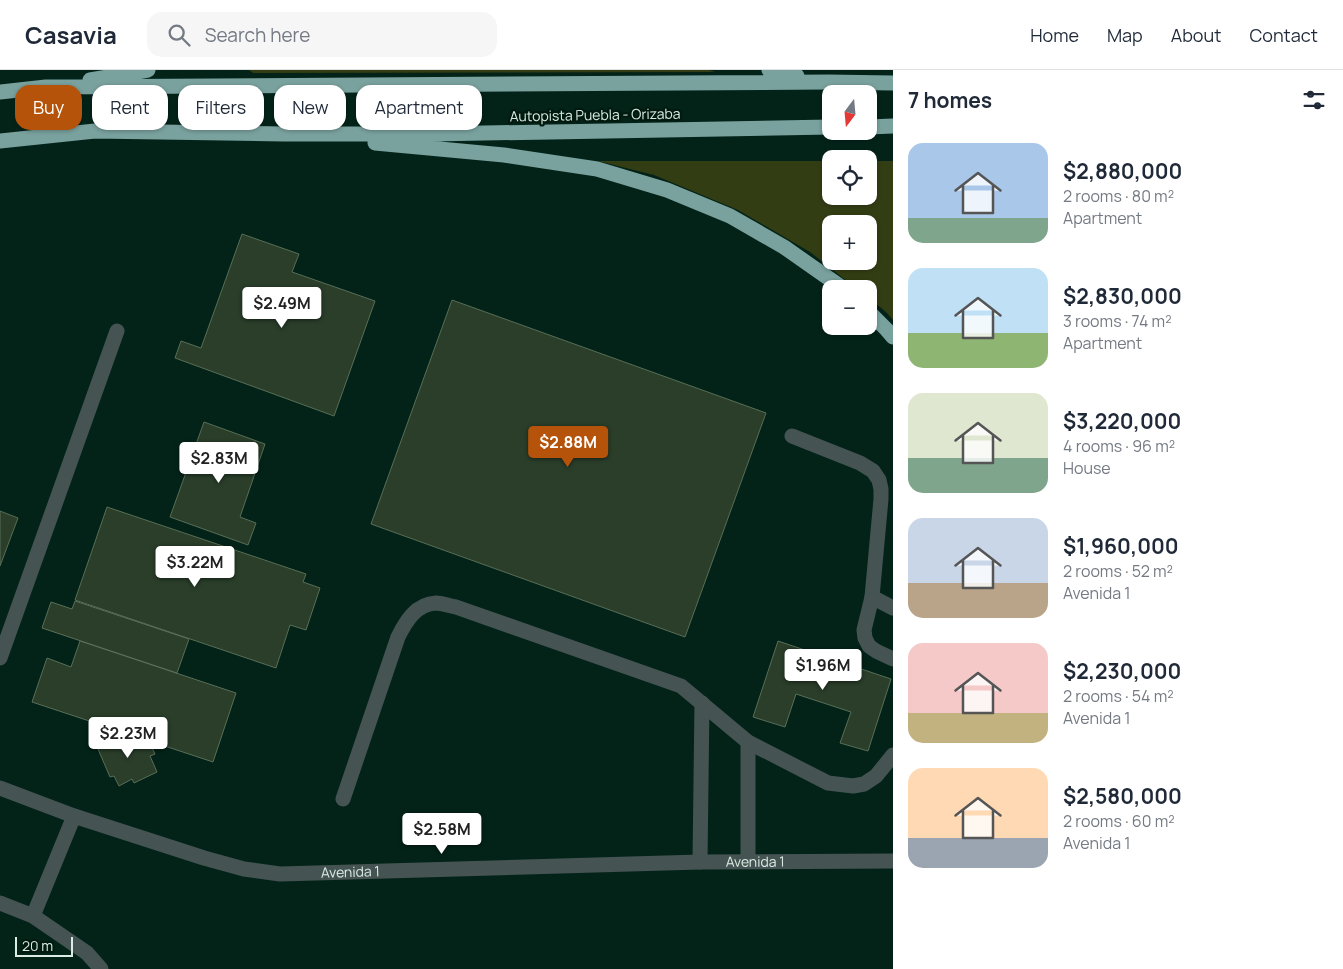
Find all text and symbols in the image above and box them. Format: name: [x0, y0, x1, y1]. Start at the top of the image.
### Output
search box: [147, 12, 497, 57]
text: Casavia: [25, 18, 117, 51]
icon: search: [165, 21, 193, 49]
text: Search here: [205, 22, 310, 48]
text: Home: [1030, 23, 1079, 47]
text: Map: [1107, 23, 1143, 47]
text: About: [1171, 23, 1221, 47]
text: Contact: [1249, 23, 1318, 47]
chip: Buy: [15, 85, 82, 130]
chip: Rent: [92, 85, 168, 130]
chip: Filters: [178, 85, 264, 130]
chip: New: [274, 85, 346, 130]
chip: Apartment: [356, 85, 482, 130]
north arrow: [822, 85, 878, 140]
map controls: [822, 85, 877, 335]
text: 7 homes: [908, 86, 992, 114]
icon: filters: [1300, 86, 1328, 114]
street label: Autopista Puebla - Orizaba: [509, 104, 681, 125]
button: locate: [822, 150, 877, 205]
text: $2,880,000: [1063, 157, 1182, 185]
icon: home: [948, 163, 1008, 223]
text: 2 rooms · 80 m²: [1063, 185, 1174, 207]
text: Apartment: [1063, 207, 1142, 229]
button: +: [822, 215, 877, 270]
button: −: [822, 280, 877, 335]
text: $2,830,000: [1063, 282, 1182, 310]
pin: $2.49M: [241, 286, 323, 329]
icon: home: [948, 288, 1008, 348]
text: $2.49M: [253, 292, 311, 314]
text: 3 rooms · 74 m²: [1063, 310, 1172, 332]
text: Apartment: [1063, 332, 1142, 354]
text: $3,220,000: [1063, 407, 1181, 435]
icon: home: [948, 413, 1008, 473]
pin: $2.88M: [527, 426, 609, 468]
text: $2.88M: [539, 431, 597, 453]
text: 4 rooms · 96 m²: [1063, 435, 1175, 457]
pin: $2.83M: [178, 442, 260, 484]
text: $2.83M: [190, 447, 248, 469]
text: House: [1063, 457, 1111, 479]
text: $1,960,000: [1063, 532, 1179, 560]
icon: home: [948, 538, 1008, 598]
pin: $3.22M: [154, 546, 236, 588]
text: $3.22M: [167, 551, 223, 573]
text: 2 rooms · 52 m²: [1063, 560, 1173, 582]
text: Avenida 1: [1063, 582, 1130, 604]
pin: $1.96M: [782, 648, 864, 691]
text: $1.96M: [796, 654, 850, 676]
text: $2,230,000: [1063, 657, 1181, 685]
icon: home: [948, 663, 1008, 723]
text: 2 rooms · 54 m²: [1063, 685, 1174, 707]
text: Avenida 1: [1063, 707, 1130, 729]
pin: $2.23M: [87, 716, 169, 759]
text: $2.23M: [100, 722, 156, 744]
text: $2,580,000: [1063, 782, 1182, 810]
icon: home: [948, 788, 1008, 848]
text: 2 rooms · 60 m²: [1063, 810, 1175, 832]
pin: $2.58M: [401, 812, 483, 855]
text: $2.58M: [413, 818, 471, 840]
text: Avenida 1: [1063, 832, 1130, 854]
street label: Avenida 1: [726, 852, 785, 871]
street label: Avenida 1: [321, 861, 380, 882]
scale bar: [15, 934, 72, 957]
text: 20 m: [22, 936, 53, 955]

